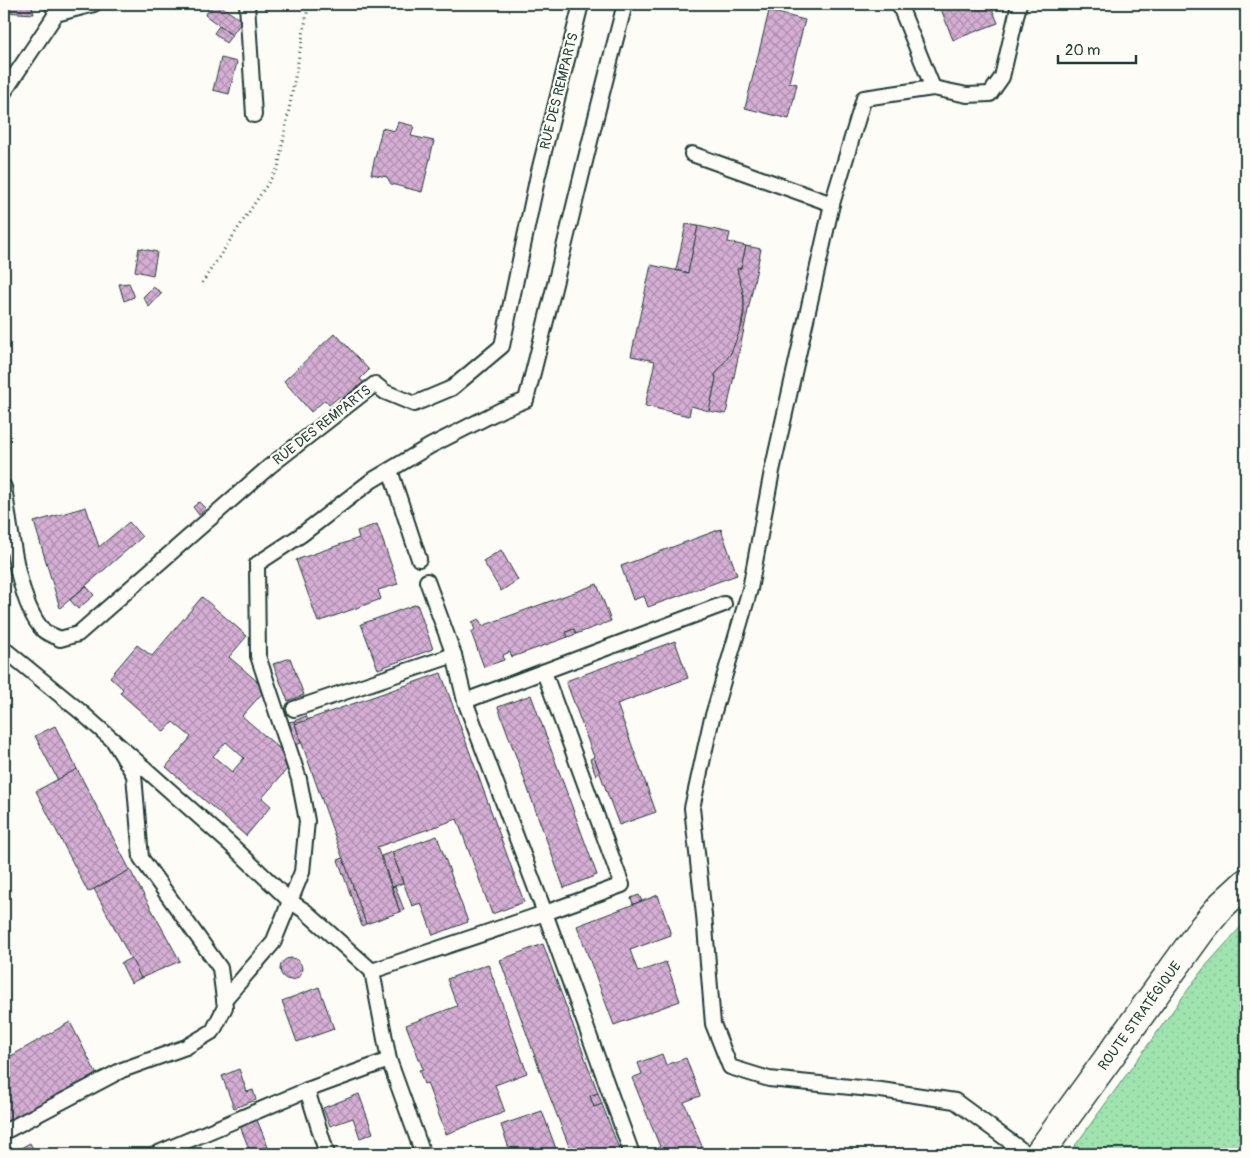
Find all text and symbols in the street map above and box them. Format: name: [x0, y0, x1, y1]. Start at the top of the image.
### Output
street label: RUE DES REMPARTS: [536, 31, 582, 151]
scale bar: [1058, 32, 1135, 64]
text: 20 m: [1065, 41, 1100, 60]
street label: RUE DES REMPARTS: [270, 381, 374, 469]
street label: ROUTE STRATÉGIQUE: [1094, 958, 1184, 1073]

